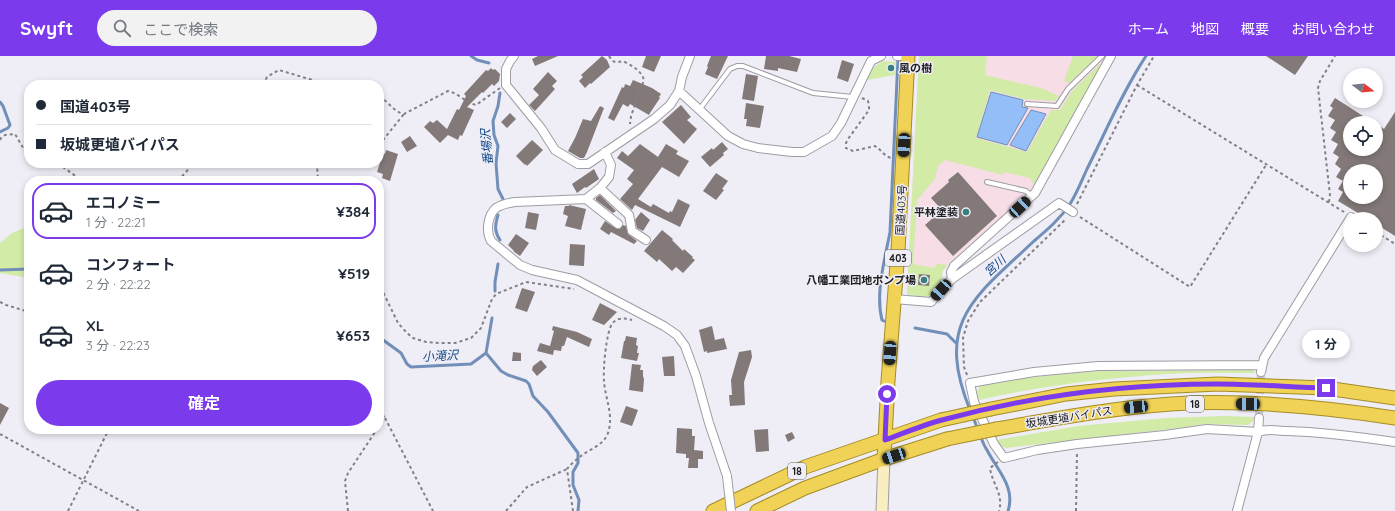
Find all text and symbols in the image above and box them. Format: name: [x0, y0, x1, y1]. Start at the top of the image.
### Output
search box: [97, 10, 377, 46]
text: Swyft: [20, 16, 73, 40]
icon: search: [111, 17, 133, 39]
text: ここで検索: [143, 20, 218, 39]
text: ホーム: [1127, 20, 1169, 38]
text: 地図: [1191, 20, 1219, 38]
text: 概要: [1241, 20, 1269, 38]
text: お問い合わせ: [1291, 20, 1375, 38]
place label: 風の樹: [899, 61, 932, 75]
marker: 風の樹: [886, 63, 896, 73]
north arrow: [1343, 68, 1383, 108]
map controls: [1343, 68, 1383, 252]
text: 国道403号: [60, 97, 131, 116]
button: locate: [1343, 116, 1383, 156]
water label: 番場沢: [477, 126, 496, 166]
car: [897, 133, 911, 157]
text: 坂城更埴バイパス: [60, 135, 180, 154]
button: +: [1343, 164, 1383, 204]
street label: 国道403号: [893, 184, 909, 236]
icon: car: [38, 193, 74, 229]
text: エコノミー: [86, 193, 161, 212]
car: [1007, 194, 1033, 220]
text: ¥384: [336, 202, 370, 221]
place label: 平林塗装: [914, 205, 958, 219]
marker: 平林塗装: [961, 207, 971, 217]
button: −: [1343, 212, 1383, 252]
text: 1 分 · 22:21: [86, 214, 146, 230]
road number: 403: [885, 250, 911, 266]
water label: 宮川: [981, 251, 1010, 279]
icon: car: [38, 255, 74, 291]
text: コンフォート: [86, 255, 176, 274]
text: ¥519: [338, 264, 370, 283]
place label: 八幡工業団地ポンプ場: [806, 273, 916, 287]
marker: 八幡工業団地ポンプ場: [919, 275, 929, 285]
text: 2 分 · 22:22: [86, 276, 151, 292]
car: [929, 277, 953, 303]
text: XL: [86, 316, 104, 335]
icon: car: [38, 317, 74, 353]
text: ¥653: [336, 326, 370, 345]
callout: 1 分: [1302, 330, 1350, 358]
text: 1 分: [1315, 336, 1337, 352]
text: 3 分 · 22:23: [86, 337, 150, 353]
car: [883, 341, 897, 365]
water label: 小滝沢: [422, 347, 460, 364]
route end: [1317, 379, 1335, 397]
button: 確定: [36, 380, 372, 426]
route start: [878, 385, 896, 403]
road number: 18: [1186, 396, 1204, 412]
car: [1236, 398, 1260, 410]
car: [1124, 400, 1148, 414]
street label: 坂城更埴バイパス: [1025, 403, 1113, 431]
car: [881, 447, 907, 465]
road number: 18: [788, 463, 806, 479]

